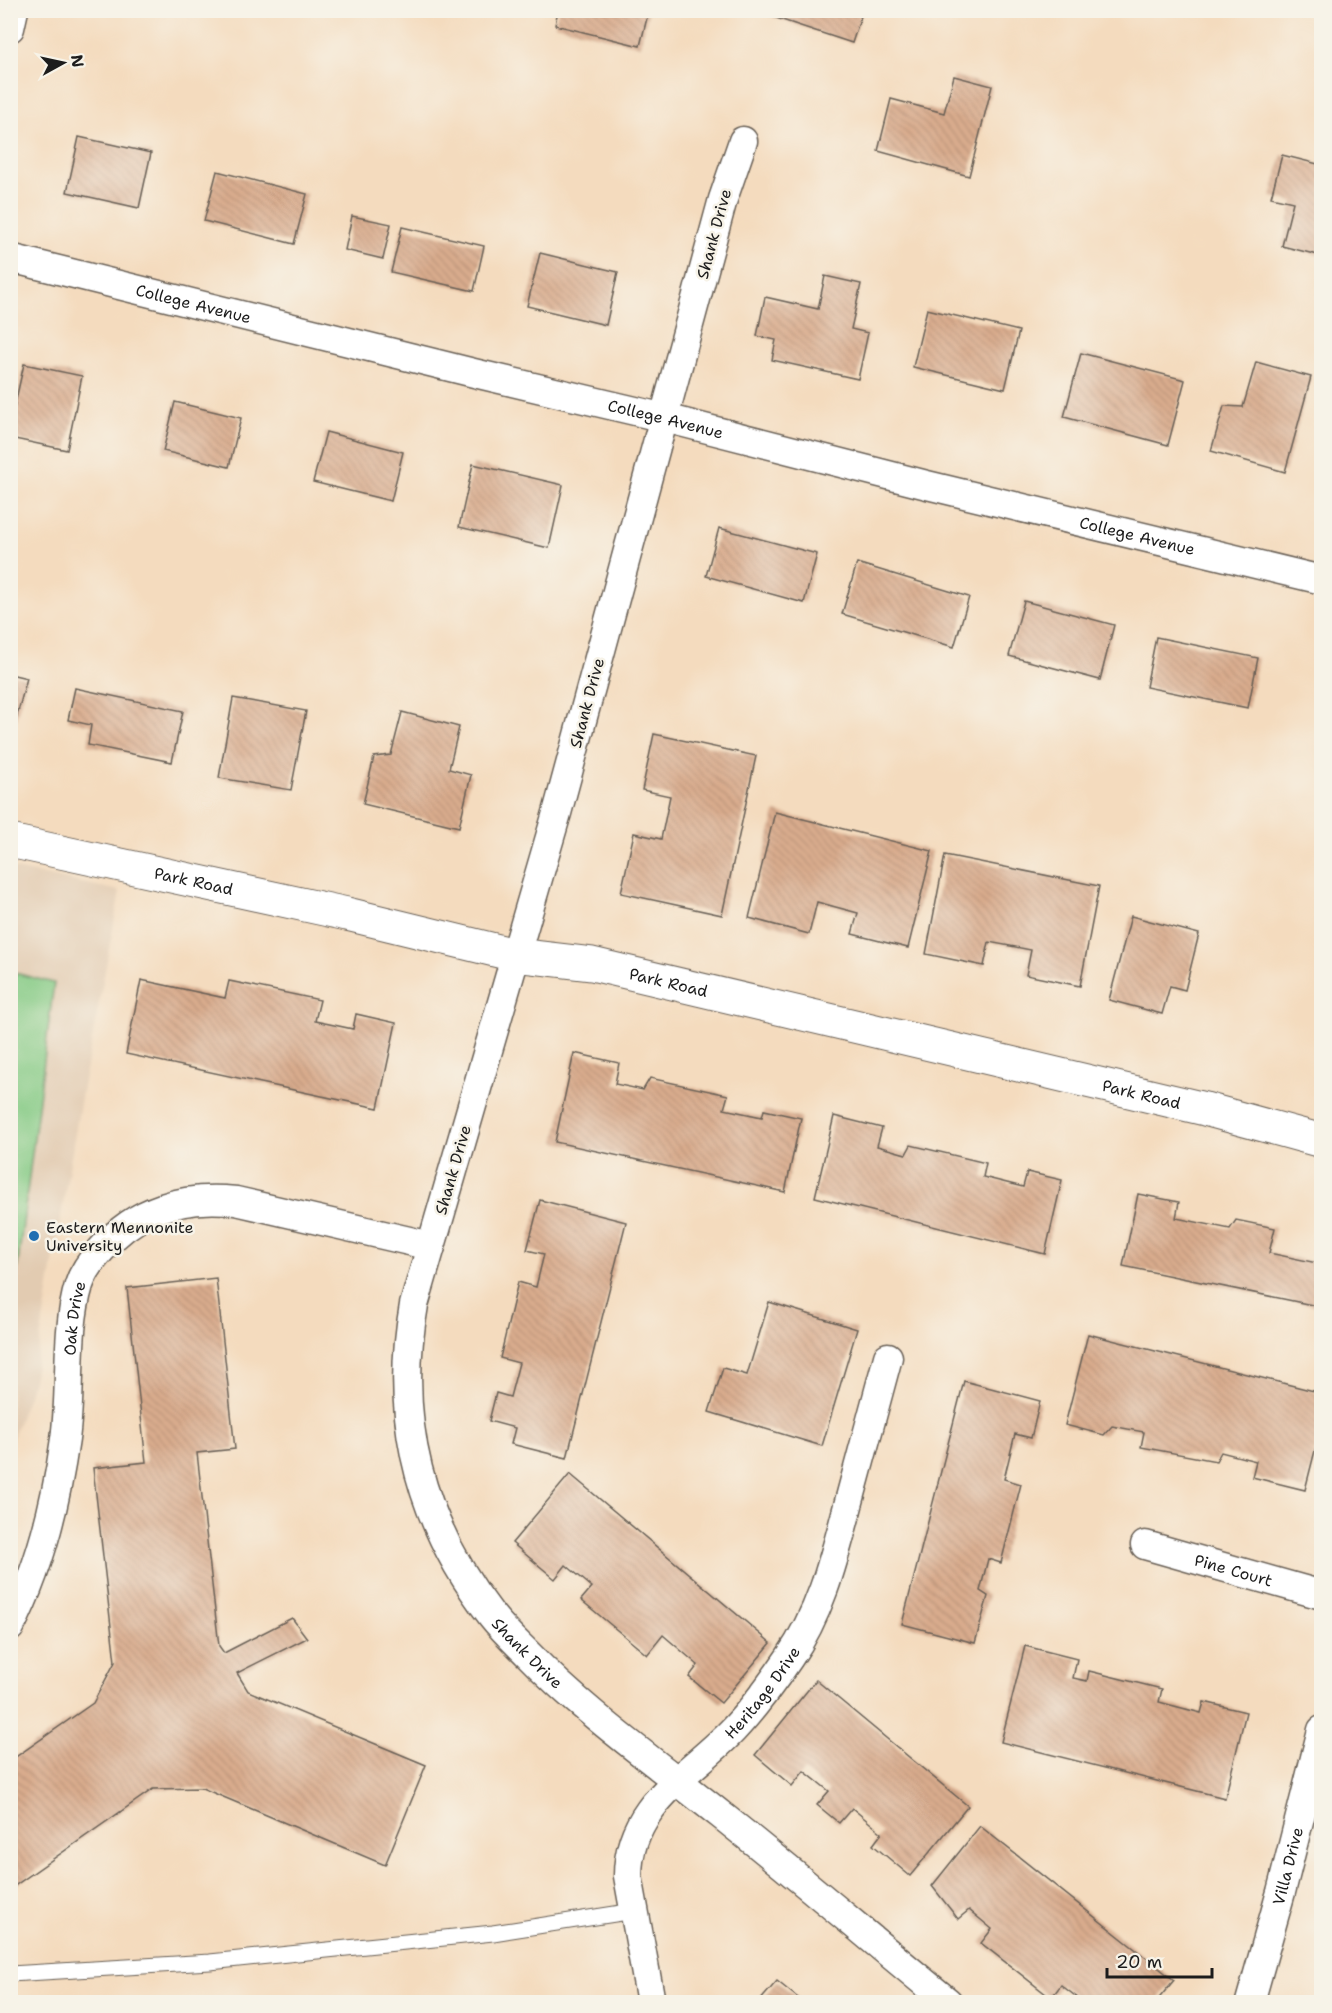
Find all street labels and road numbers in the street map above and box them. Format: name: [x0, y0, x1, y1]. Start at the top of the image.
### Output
street label: Shank Drive: [692, 187, 736, 281]
street label: College Avenue: [134, 279, 253, 328]
street label: College Avenue: [606, 394, 726, 443]
street label: College Avenue: [1077, 512, 1197, 560]
street label: Shank Drive: [565, 656, 609, 750]
street label: Park Road: [152, 862, 235, 900]
street label: Park Road: [627, 963, 710, 1002]
street label: Park Road: [1100, 1075, 1183, 1113]
street label: Shank Drive: [430, 1123, 476, 1217]
street label: Oak Drive: [59, 1278, 90, 1356]
street label: Pine Court: [1192, 1549, 1275, 1591]
street label: Shank Drive: [487, 1613, 567, 1693]
street label: Heritage Drive: [720, 1642, 805, 1743]
street label: Villa Drive: [1267, 1825, 1307, 1907]

